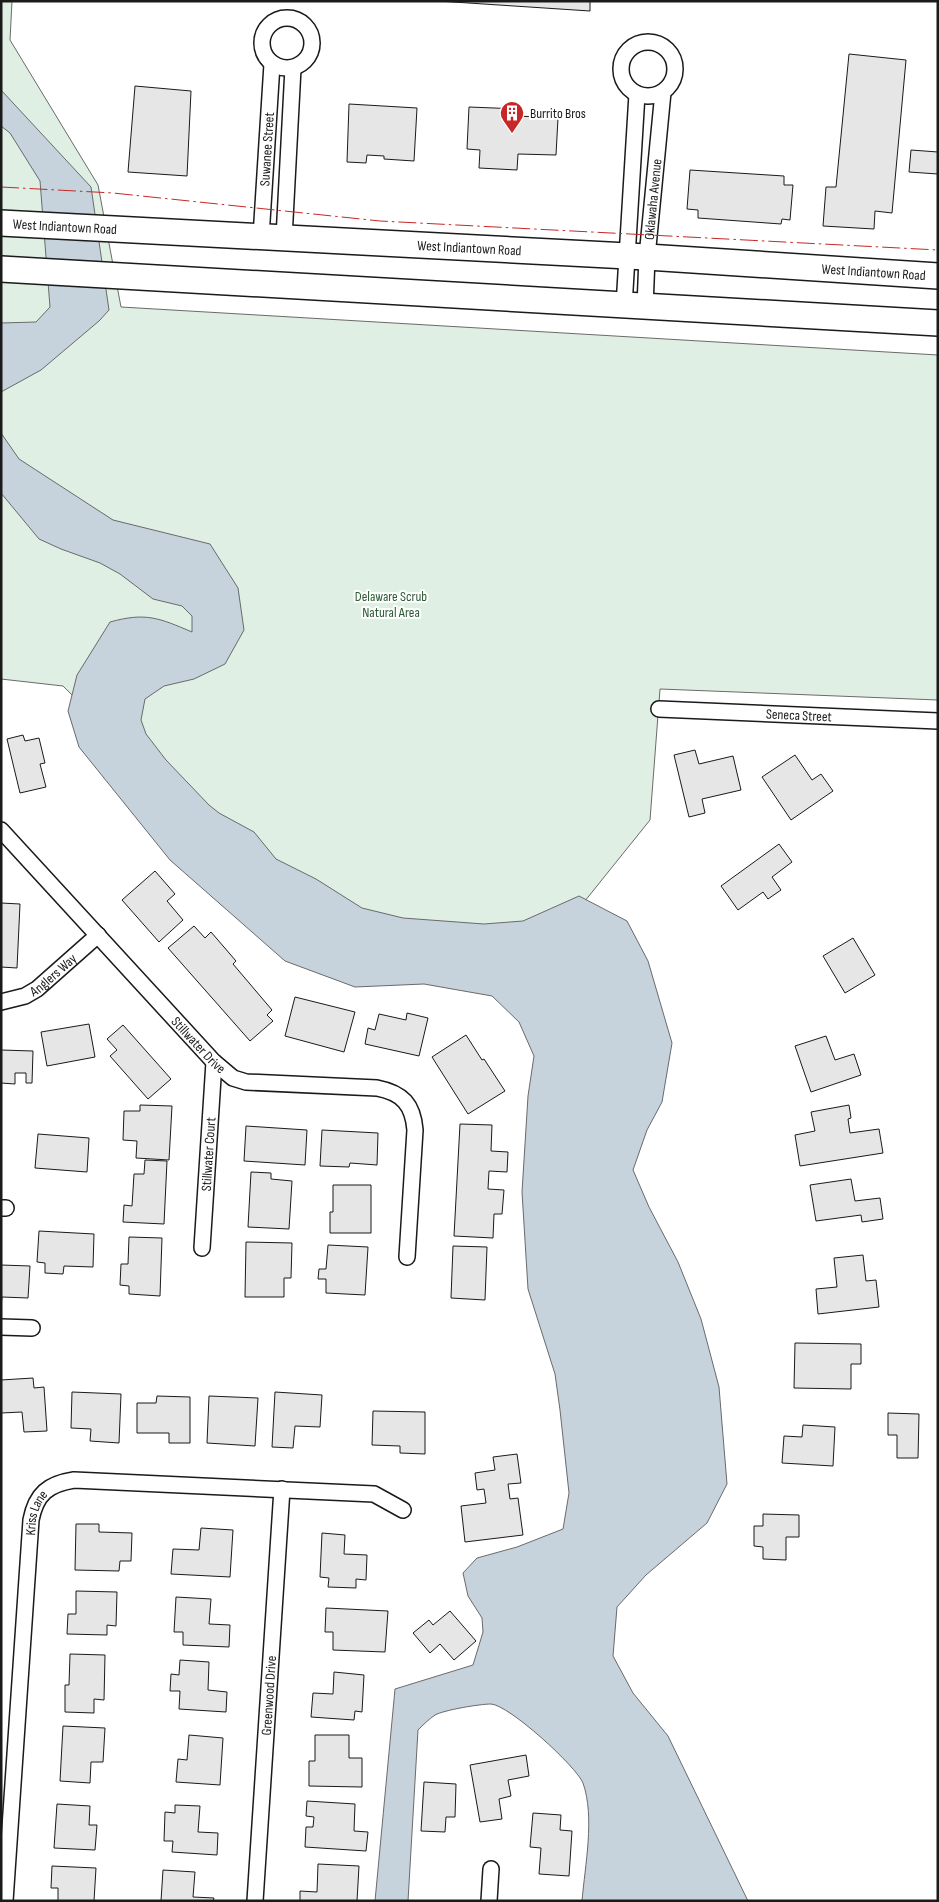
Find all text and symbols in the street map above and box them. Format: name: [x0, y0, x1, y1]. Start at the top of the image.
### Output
building icon: Burrito Bros: [499, 100, 525, 134]
place label: Burrito Bros: [530, 105, 586, 122]
street label: Suwanee Street: [256, 112, 278, 187]
street label: Oklawaha Avenue: [641, 158, 665, 241]
street label: West Indiantown Road: [12, 216, 118, 238]
street label: West Indiantown Road: [417, 237, 522, 259]
street label: West Indiantown Road: [821, 260, 926, 284]
park label: Delaware Scrub Natural Area: [355, 588, 427, 621]
street label: Seneca Street: [766, 706, 832, 725]
street label: Anglers Way: [26, 950, 81, 1001]
street label: Stillwater Drive: [168, 1013, 229, 1077]
street label: Stillwater Court: [198, 1117, 219, 1192]
street label: Kriss Lane: [22, 1486, 51, 1536]
street label: Greenwood Drive: [258, 1655, 280, 1736]

